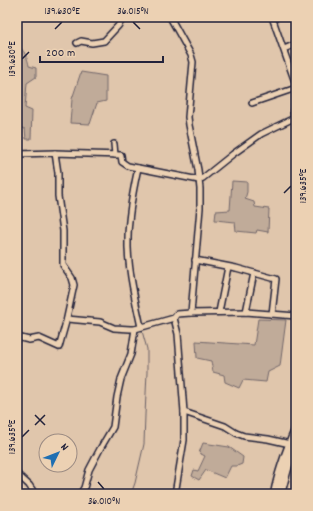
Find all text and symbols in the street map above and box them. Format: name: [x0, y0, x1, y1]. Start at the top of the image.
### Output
text: 139.630°E: [44, 5, 80, 19]
text: 36.015°N: [117, 5, 149, 19]
scale bar: [40, 38, 163, 64]
text: 139.630°E: [6, 41, 20, 77]
text: 200 m: [46, 45, 75, 62]
text: 139.635°E: [297, 168, 311, 203]
text: 139.635°E: [6, 419, 20, 454]
north arrow: [38, 433, 78, 473]
text: N: [56, 440, 72, 455]
text: 36.010°N: [88, 495, 120, 509]

